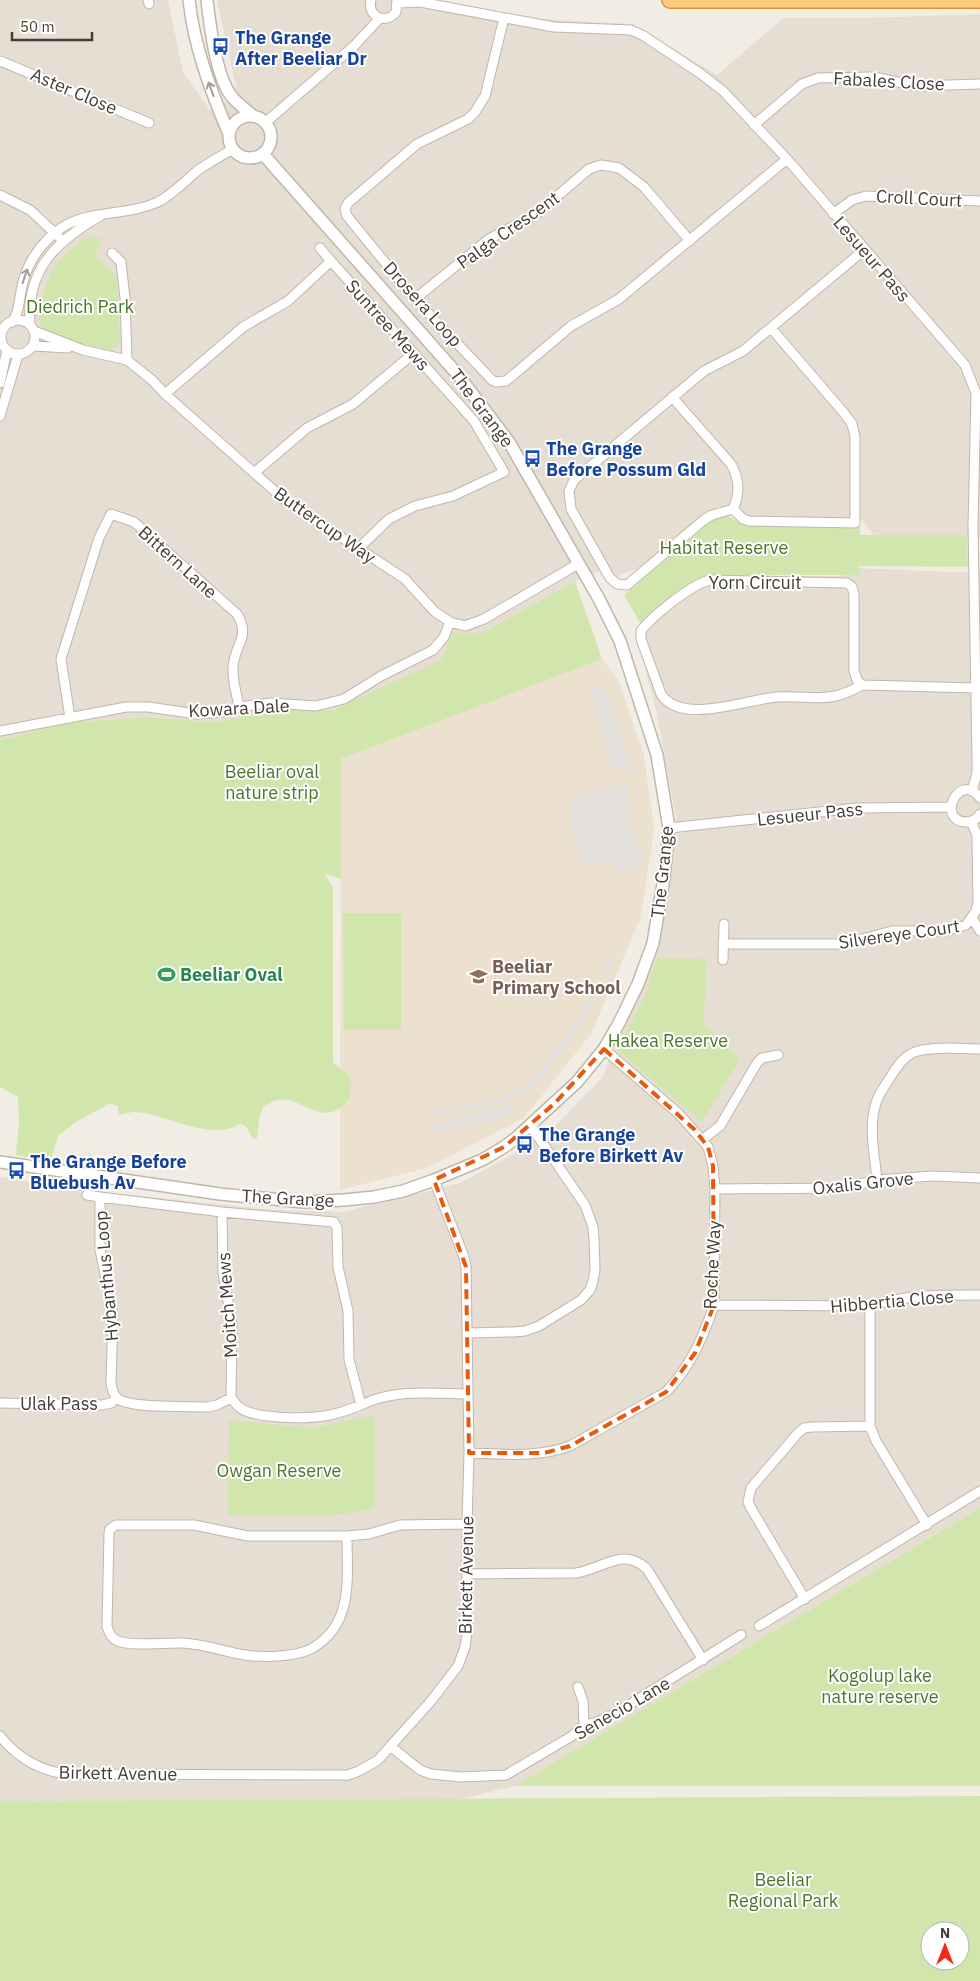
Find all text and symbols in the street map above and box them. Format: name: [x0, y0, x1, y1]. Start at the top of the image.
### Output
scale bar: [12, 10, 92, 42]
text: 50 m: [20, 17, 55, 36]
place label: The Grange After Beeliar Dr: [235, 26, 367, 70]
bus stop icon: The Grange After Beeliar Dr: [211, 37, 231, 57]
street label: Aster Close: [27, 62, 121, 120]
street label: Fabales Close: [833, 67, 945, 95]
one-way arrow: [206, 82, 215, 97]
street label: Croll Court: [875, 184, 963, 212]
street label: Palga Crescent: [452, 186, 564, 274]
street label: Lesueur Pass: [828, 211, 916, 307]
street label: Drosera Loop: [379, 256, 467, 352]
one-way arrow: [21, 268, 31, 284]
street label: Suntree Mews: [341, 275, 435, 375]
park label: Diedrich Park: [26, 295, 134, 318]
street label: The Grange: [445, 364, 519, 452]
place label: The Grange Before Possum Gld: [546, 437, 706, 481]
bus stop icon: The Grange Before Possum Gld: [522, 448, 542, 468]
street label: Buttercup Way: [270, 481, 380, 569]
street label: Bittern Lane: [134, 521, 222, 604]
park label: Habitat Reserve: [660, 536, 789, 559]
street label: Yorn Circuit: [708, 571, 802, 594]
street label: Kowara Dale: [188, 694, 290, 722]
park label: Beeliar oval nature strip: [225, 760, 319, 804]
street label: Lesueur Pass: [756, 797, 864, 831]
street label: The Grange: [646, 825, 678, 919]
street label: Silvereye Court: [837, 914, 961, 954]
place label: Beeliar Primary School: [492, 955, 621, 999]
place label: Beeliar Oval: [180, 963, 283, 986]
sports icon: Beeliar Oval: [156, 964, 176, 984]
school or university icon: Beeliar Primary School: [468, 966, 488, 986]
park label: Hakea Reserve: [608, 1029, 728, 1052]
place label: The Grange Before Birkett Av: [539, 1123, 683, 1167]
bus stop icon: The Grange Before Birkett Av: [515, 1134, 535, 1154]
place label: The Grange Before Bluebush Av: [30, 1150, 187, 1194]
bus stop icon: The Grange Before Bluebush Av: [6, 1161, 26, 1181]
street label: Oxalis Grove: [811, 1166, 915, 1200]
street label: The Grange: [241, 1184, 335, 1212]
street label: Hybanthus Loop: [89, 1210, 123, 1342]
street label: Roche Way: [698, 1220, 726, 1310]
street label: Moitch Mews: [212, 1251, 242, 1359]
street label: Hibbertia Close: [829, 1284, 955, 1318]
street label: Ulak Pass: [20, 1392, 98, 1415]
park label: Owgan Reserve: [217, 1459, 342, 1482]
street label: Birkett Avenue: [453, 1515, 479, 1635]
park label: Kogolup lake nature reserve: [821, 1664, 939, 1708]
street label: Senecio Lane: [570, 1671, 674, 1745]
street label: Birkett Avenue: [58, 1760, 178, 1786]
park label: Beeliar Regional Park: [728, 1868, 839, 1912]
north arrow: [920, 1921, 970, 1971]
text: N: [940, 1924, 950, 1942]

